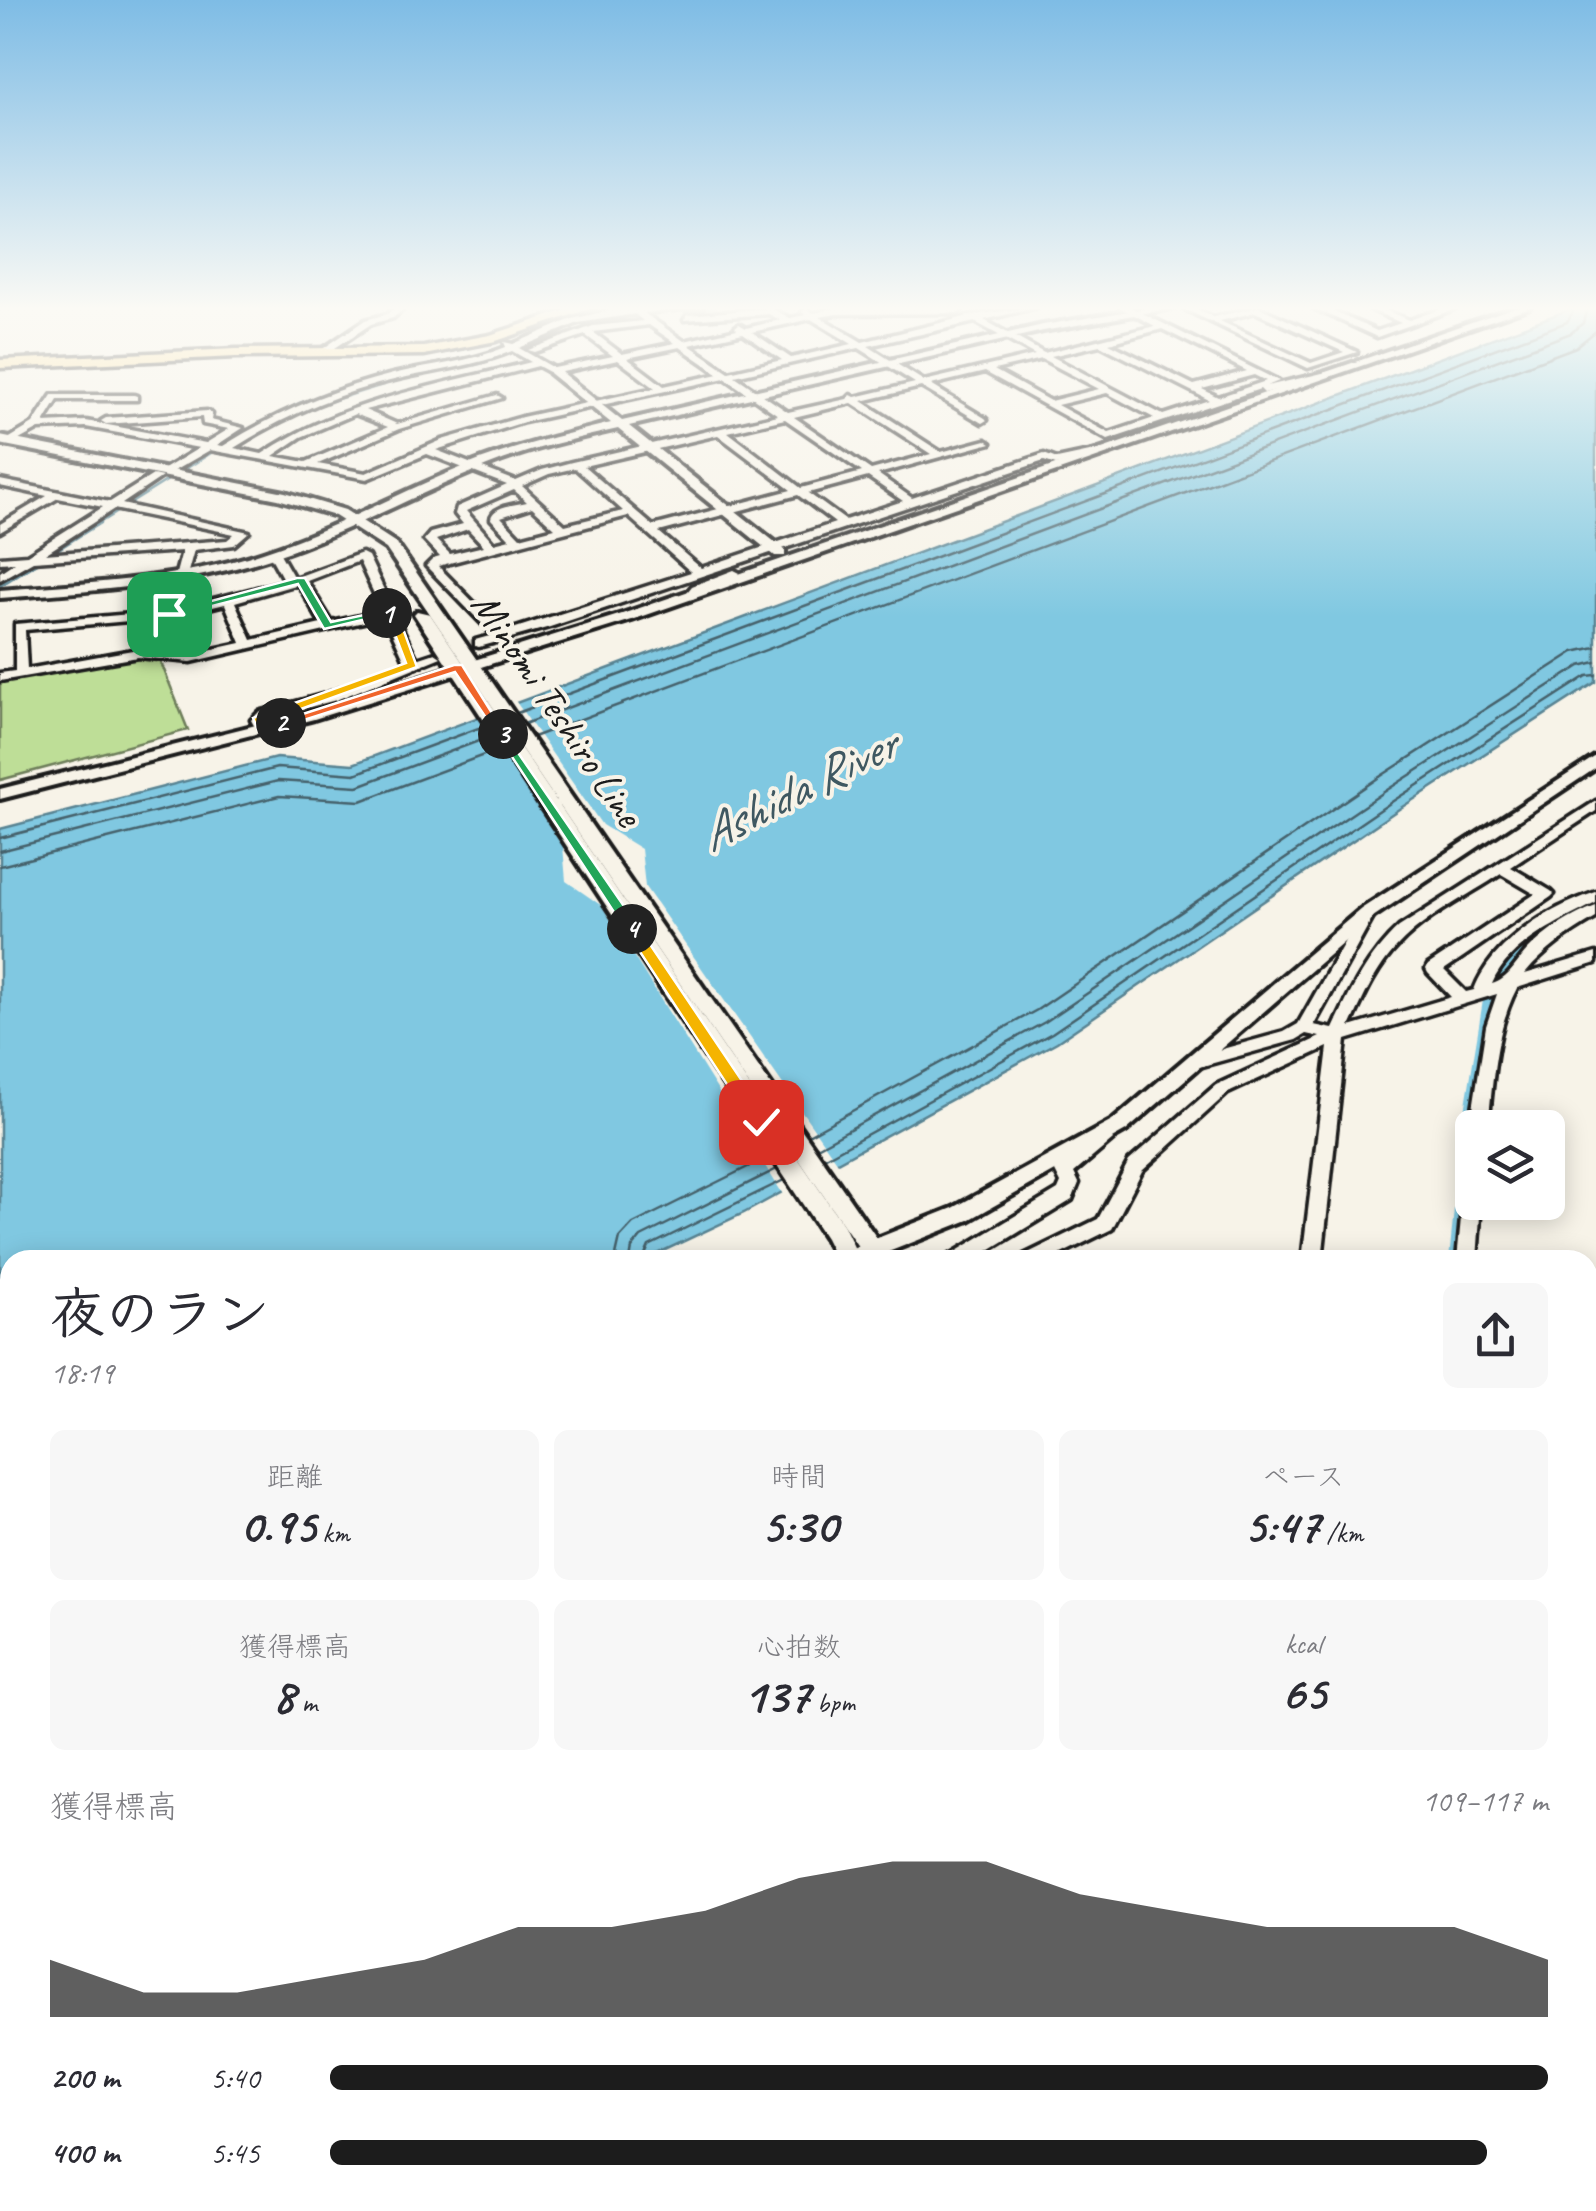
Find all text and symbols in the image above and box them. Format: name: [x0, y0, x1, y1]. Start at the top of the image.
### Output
pin: [127, 572, 212, 657]
street label: Minomi Teshiro Line: [460, 582, 655, 838]
icon: arrive: [142, 587, 197, 642]
pin: 1: [362, 588, 412, 638]
text: 1: [381, 595, 393, 630]
pin: 2: [256, 698, 306, 748]
text: 2: [275, 705, 287, 740]
pin: 3: [478, 709, 528, 759]
water label: Ashida River: [689, 710, 913, 865]
text: 3: [497, 716, 509, 751]
pin: 4: [607, 904, 657, 954]
text: 4: [626, 911, 638, 946]
pin: [719, 1080, 804, 1165]
icon: check: [734, 1095, 789, 1150]
map controls: [1455, 1110, 1565, 1220]
button: layers: [1455, 1110, 1565, 1220]
text: 夜のラン: [50, 1279, 270, 1349]
button: share: [1443, 1283, 1548, 1388]
text: 18:19: [50, 1352, 114, 1393]
text: 距離: [267, 1459, 323, 1494]
text: 時間: [771, 1459, 827, 1494]
text: ペース: [1262, 1459, 1344, 1494]
text: 0.95: [240, 1494, 316, 1557]
text: 5:30: [761, 1494, 837, 1557]
text: 5:47: [1243, 1494, 1320, 1557]
text: km: [316, 1515, 350, 1550]
text: /km: [1320, 1515, 1363, 1550]
text: kcal: [1285, 1626, 1322, 1661]
text: 獲得標高: [239, 1629, 351, 1664]
text: 心拍数: [757, 1629, 841, 1664]
text: 65: [1281, 1661, 1326, 1724]
text: 8: [272, 1664, 295, 1727]
text: 137: [743, 1664, 810, 1727]
text: m: [295, 1685, 317, 1720]
text: bpm: [810, 1685, 855, 1720]
text: 109–117 m: [1422, 1780, 1548, 1821]
text: 獲得標高: [50, 1786, 178, 1827]
text: 200 m: [50, 2057, 119, 2098]
text: 5:40: [210, 2057, 260, 2098]
text: 400 m: [50, 2132, 119, 2173]
text: 5:45: [210, 2132, 260, 2173]

